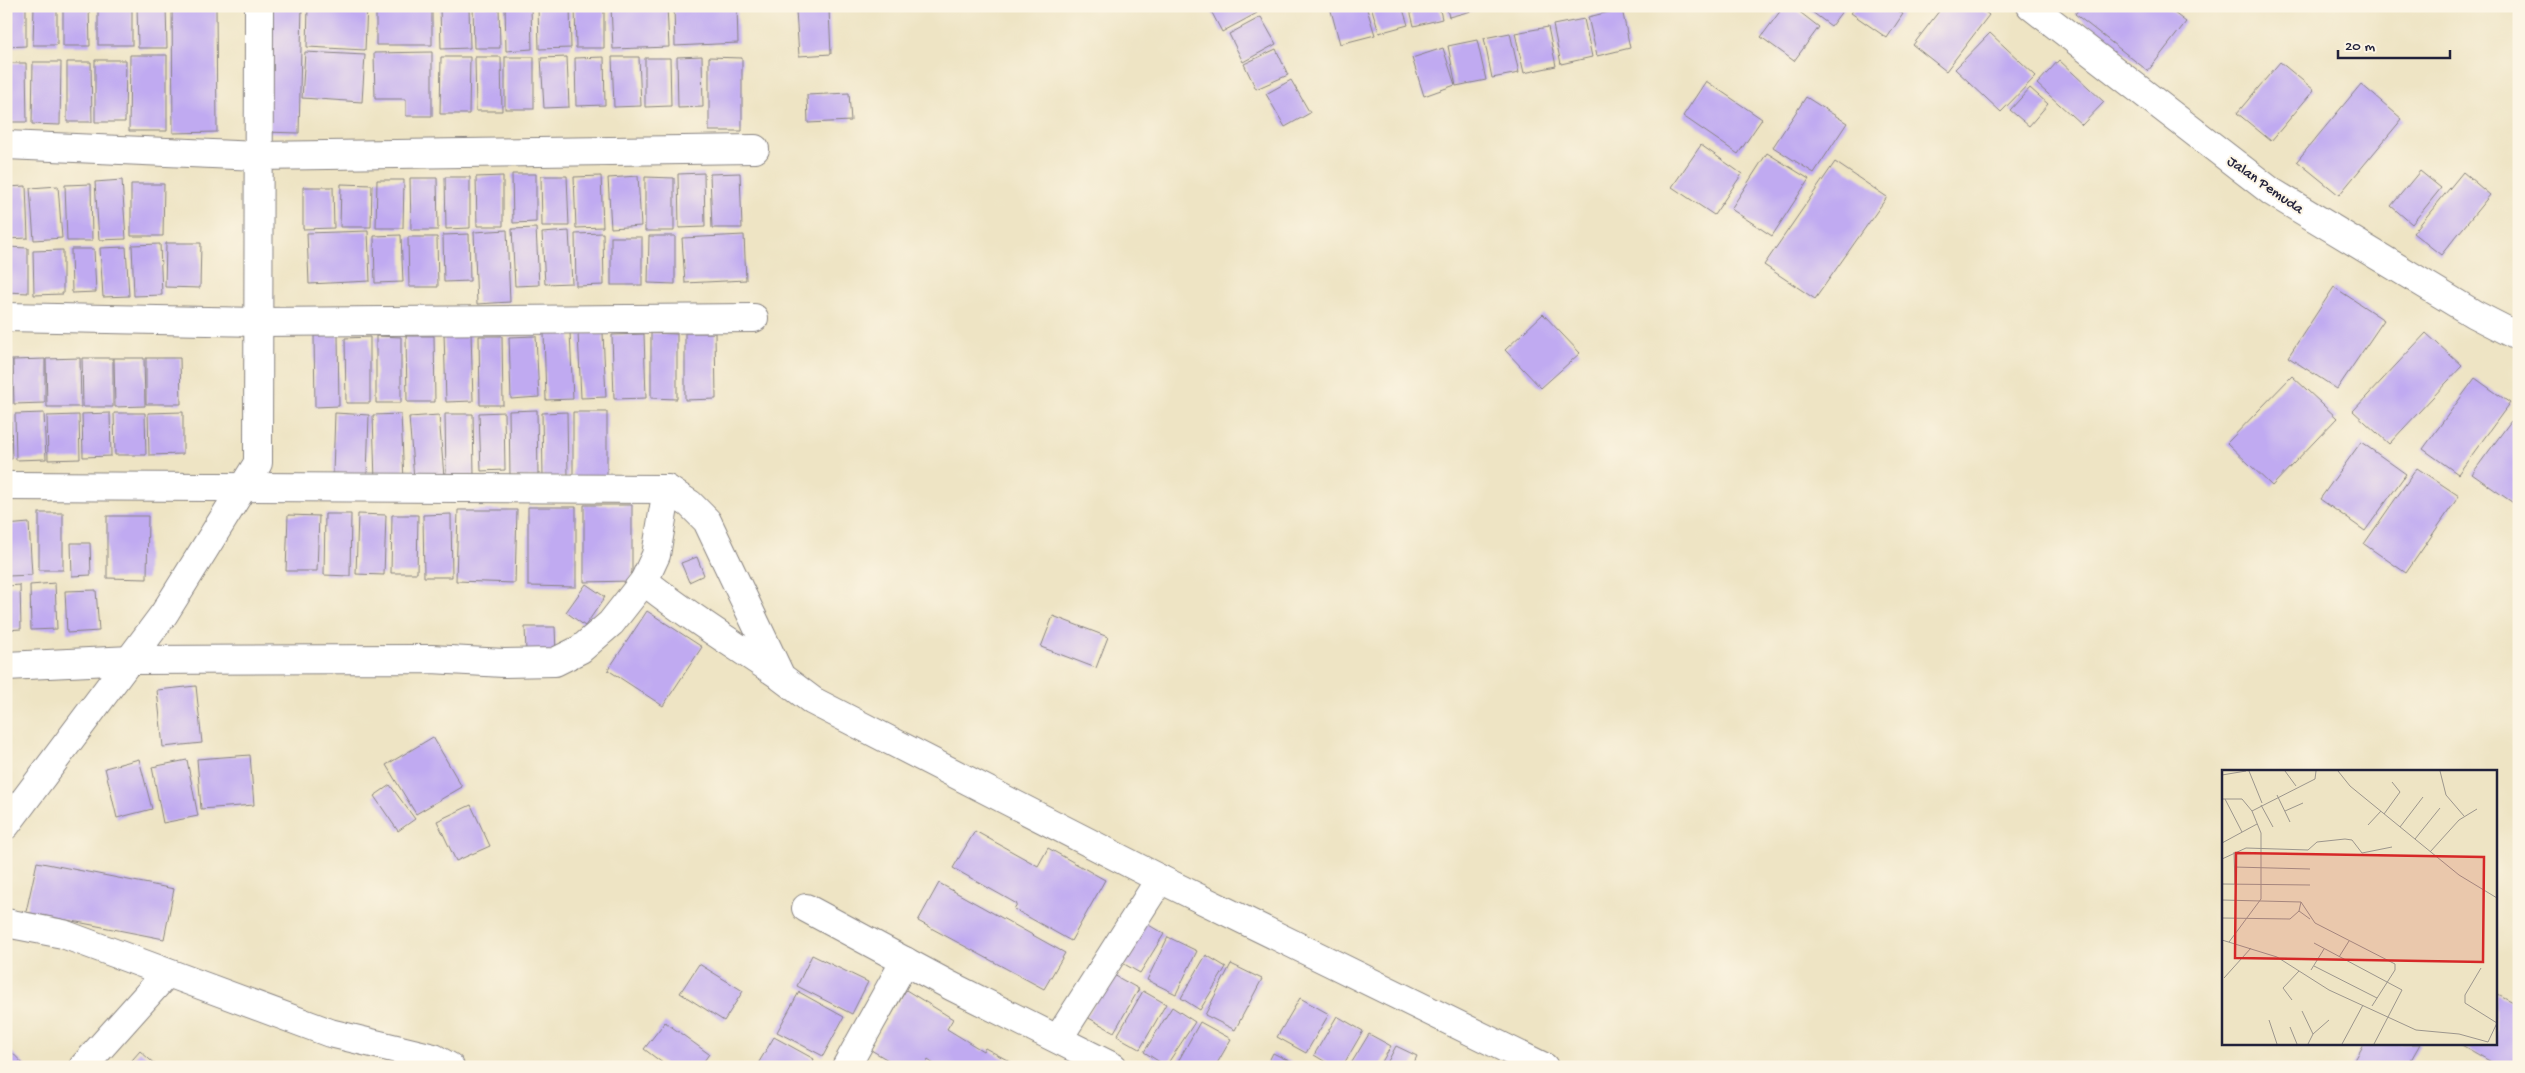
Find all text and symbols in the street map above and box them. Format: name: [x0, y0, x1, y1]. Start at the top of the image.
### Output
scale bar: [2338, 28, 2450, 60]
text: 20 m: [2345, 38, 2375, 56]
street label: Jalan Pemuda: [2223, 153, 2307, 219]
inset map: [2222, 770, 2498, 1046]

